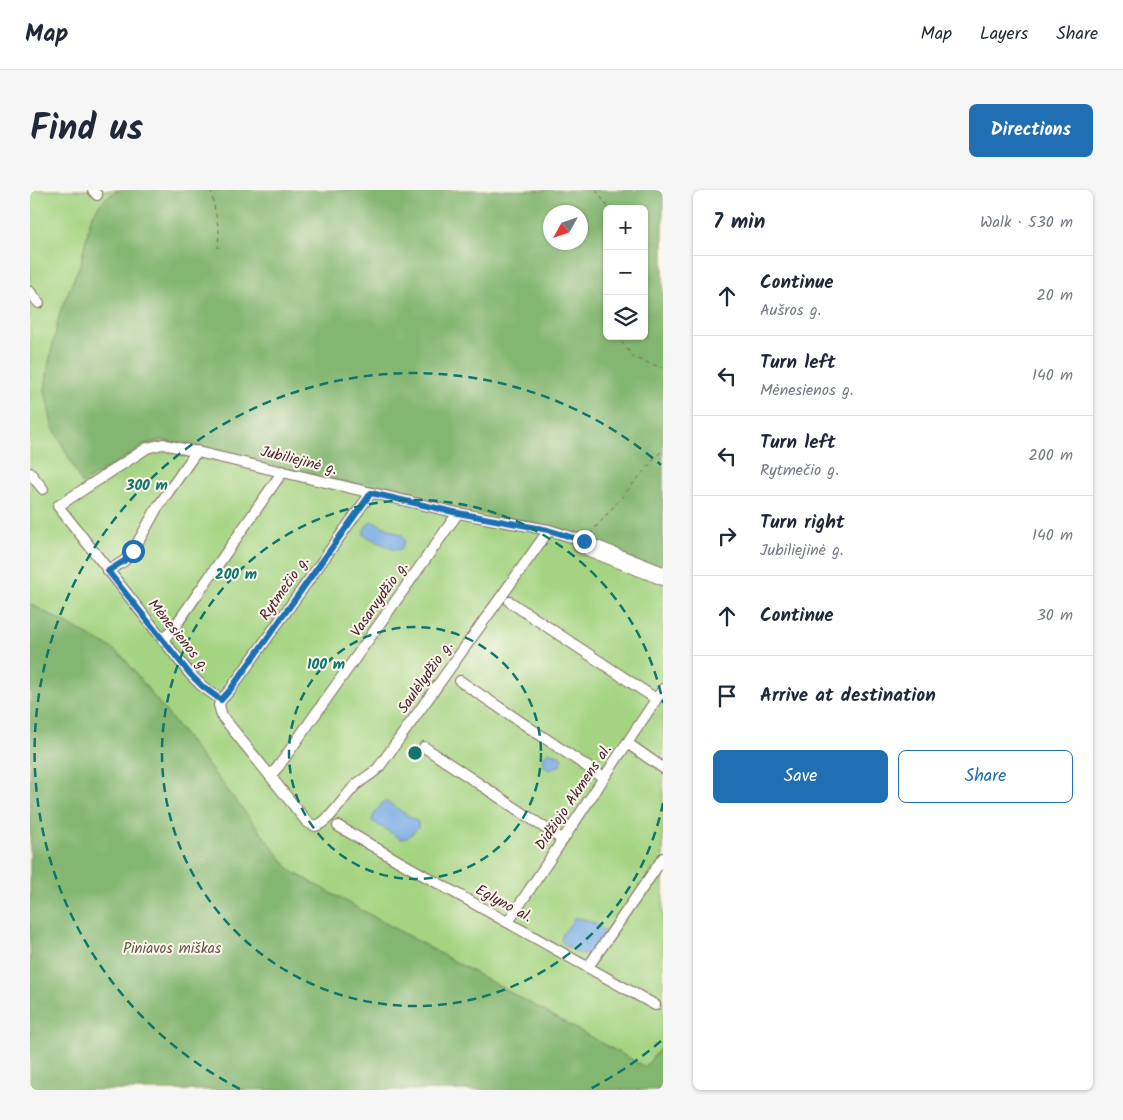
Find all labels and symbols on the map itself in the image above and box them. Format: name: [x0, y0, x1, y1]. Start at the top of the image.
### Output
north arrow: [543, 205, 588, 250]
street label: Jubiliejinė g.: [258, 440, 340, 482]
text: 300 m: [125, 474, 168, 498]
route end: [573, 530, 596, 553]
route start: [122, 540, 145, 563]
street label: Rytmečio g.: [254, 551, 316, 626]
street label: Vasarvydžio g.: [345, 557, 415, 642]
text: 200 m: [215, 563, 257, 587]
street label: Mėnesienos g.: [141, 594, 215, 677]
street label: Saulėlydžio g.: [392, 636, 460, 719]
text: 100 m: [307, 653, 345, 677]
street label: Didžiojo Akmens al.: [529, 740, 618, 856]
centre of rings: [406, 744, 424, 762]
street label: Eglyno al.: [471, 878, 536, 929]
park label: Piniavos miškas: [123, 937, 222, 961]

